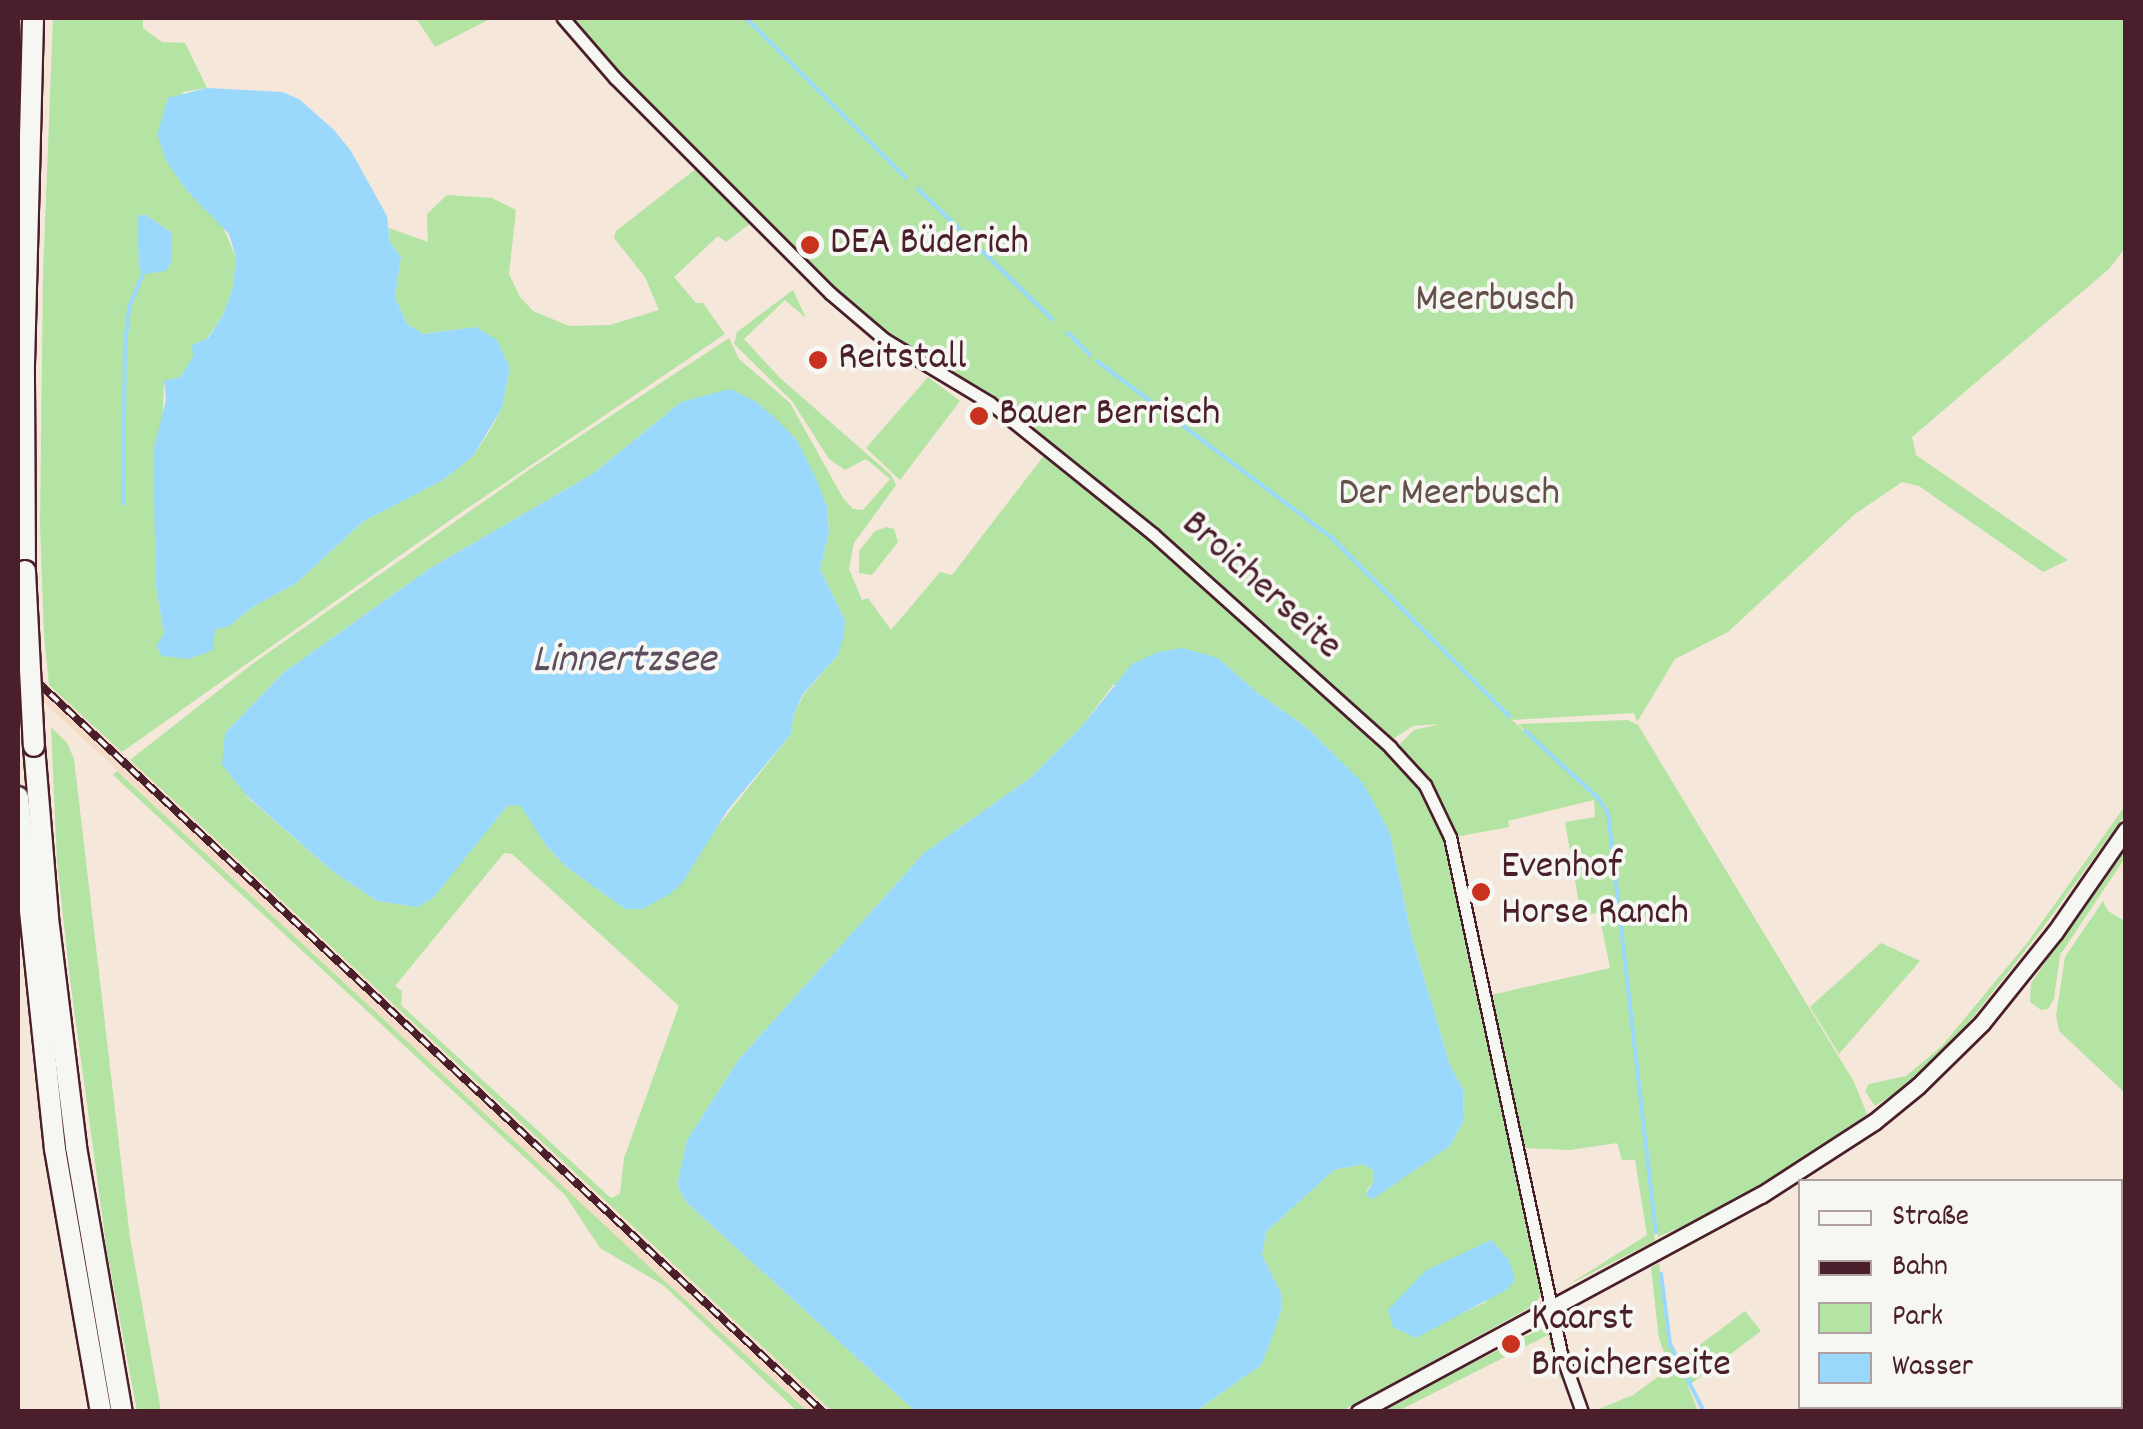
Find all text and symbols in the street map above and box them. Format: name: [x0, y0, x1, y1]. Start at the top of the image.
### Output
place label: DEA Büderich: [830, 221, 1029, 269]
marker: DEA Büderich: [799, 234, 821, 256]
park label: Meerbusch: [1415, 278, 1575, 326]
place label: Reitstall: [838, 336, 967, 384]
marker: Reitstall: [807, 349, 829, 371]
place label: Bauer Berrisch: [999, 392, 1220, 440]
marker: Bauer Berrisch: [968, 405, 990, 427]
park label: Der Meerbusch: [1338, 472, 1560, 520]
street label: Broicherseite: [1170, 502, 1350, 672]
water label: Linnertzsee: [532, 637, 716, 687]
place label: Evenhof Horse Ranch: [1501, 845, 1689, 939]
marker: Evenhof Horse Ranch: [1470, 881, 1492, 903]
legend: [1798, 1179, 2123, 1409]
text: Straße: [1892, 1197, 1969, 1240]
text: Bahn: [1892, 1247, 1948, 1290]
place label: Kaarst Broicherseite: [1531, 1297, 1731, 1391]
text: Park: [1892, 1297, 1943, 1340]
marker: Kaarst Broicherseite: [1500, 1333, 1522, 1355]
text: Wasser: [1892, 1347, 1973, 1390]

